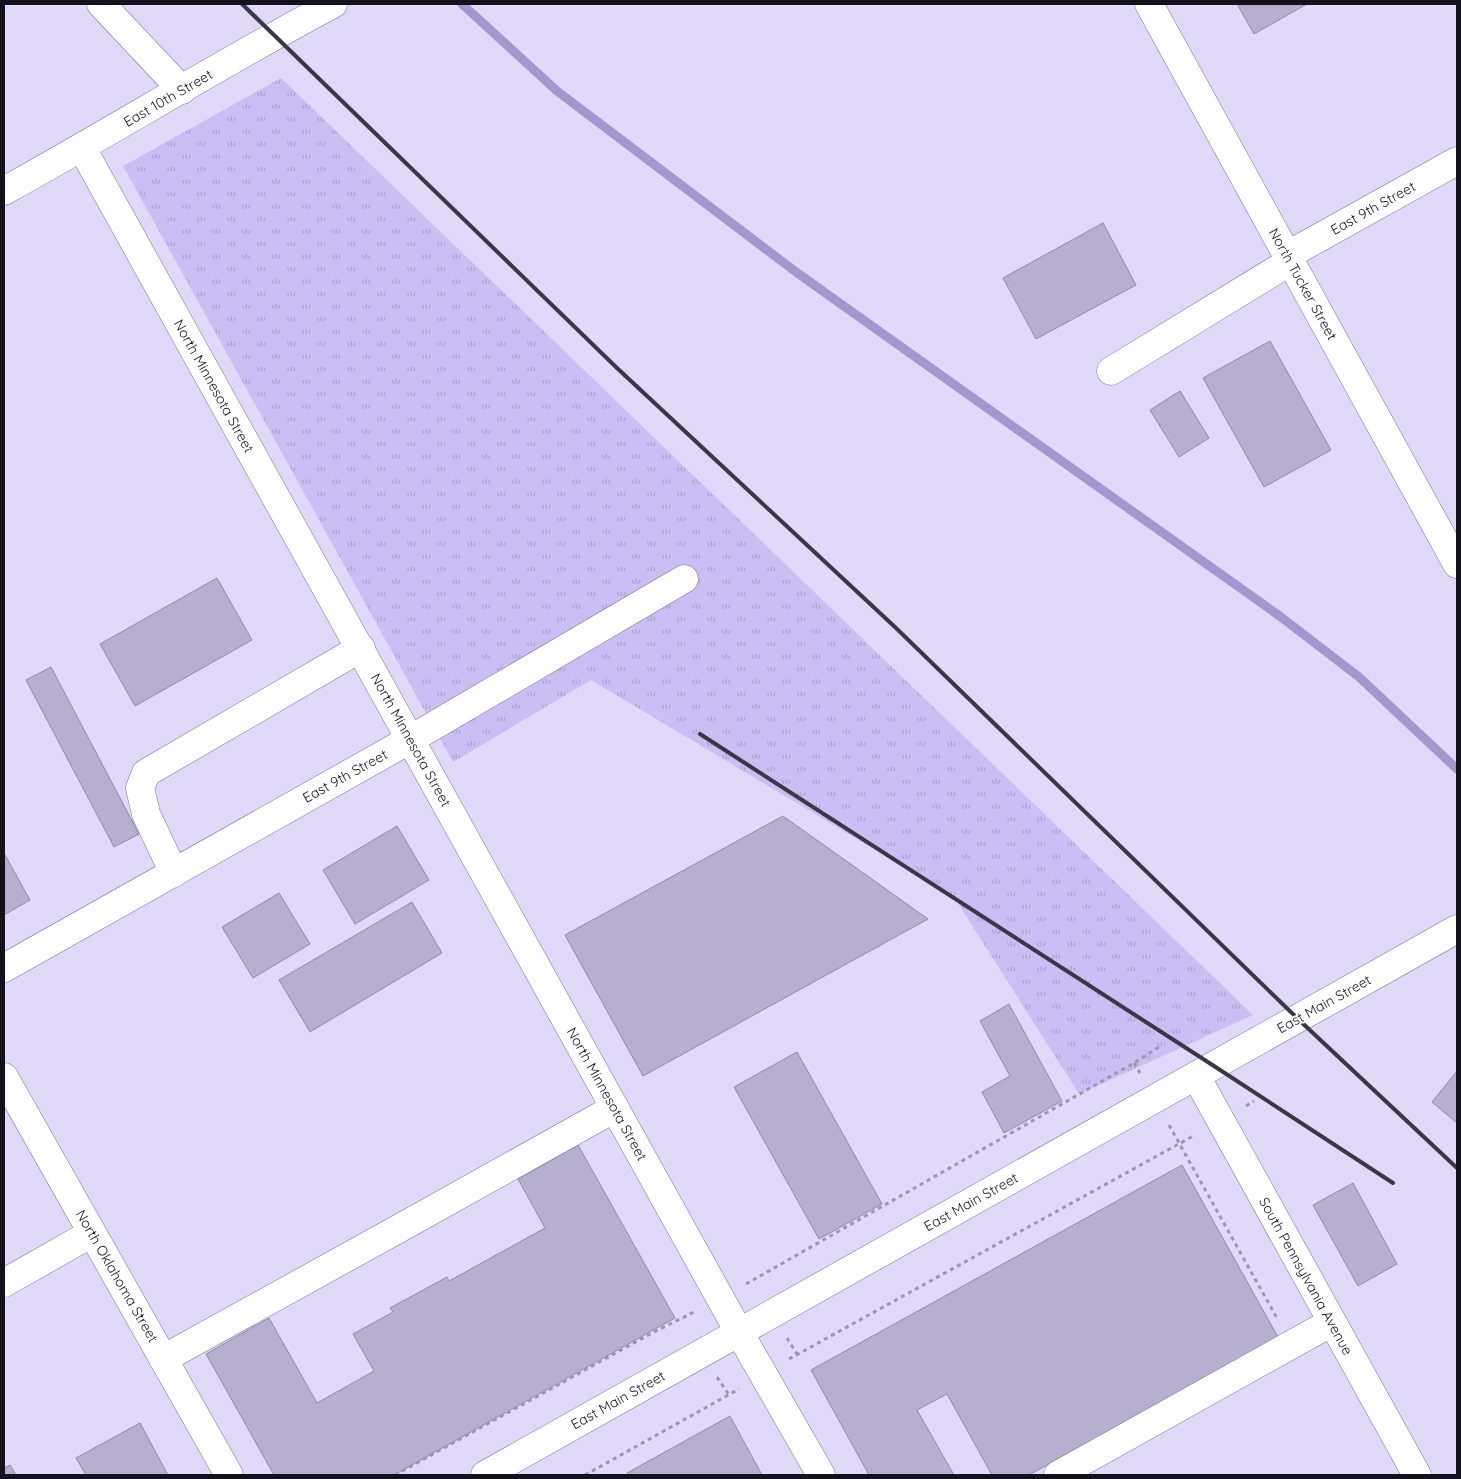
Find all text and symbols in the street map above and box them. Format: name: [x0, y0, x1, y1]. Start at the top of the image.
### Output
street label: East 10th Street: [120, 65, 216, 131]
street label: East 9th Street: [1327, 177, 1419, 239]
street label: North Tucker Street: [1265, 225, 1341, 343]
street label: North Minnesota Street: [170, 316, 258, 456]
street label: North Minnesota Street: [367, 670, 455, 810]
street label: East 9th Street: [299, 745, 391, 807]
street label: East Main Street: [1274, 971, 1374, 1037]
street label: North Minnesota Street: [563, 1024, 651, 1164]
street label: East Main Street: [921, 1169, 1021, 1235]
street label: South Pennsylvania Avenue: [1255, 1194, 1357, 1358]
street label: North Oklahoma Street: [72, 1206, 162, 1346]
street label: East Main Street: [568, 1367, 668, 1433]

